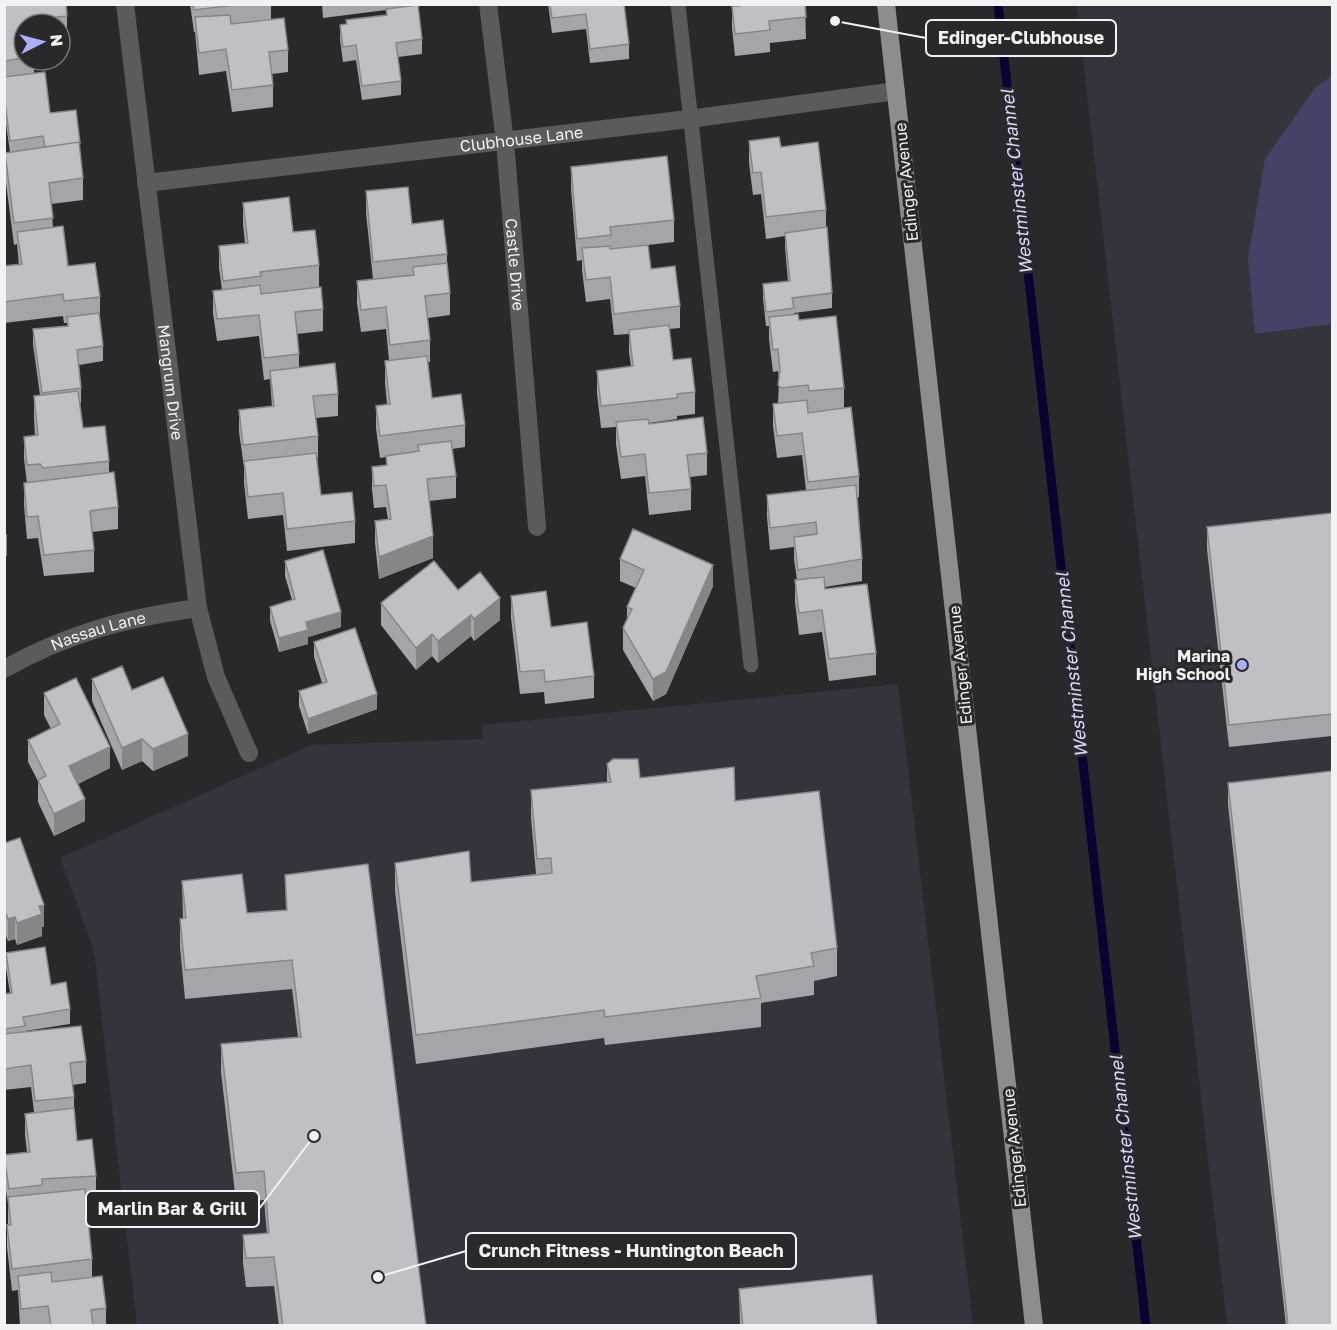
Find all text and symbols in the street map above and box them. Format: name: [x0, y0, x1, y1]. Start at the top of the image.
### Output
north arrow: [12, 12, 72, 72]
callout: Edinger-Clubhouse: [926, 20, 1116, 56]
text: Edinger-Clubhouse: [938, 26, 1105, 48]
text: N: [46, 33, 67, 48]
water label: Westminster Channel: [995, 87, 1037, 276]
street label: Clubhouse Lane: [459, 122, 584, 156]
street label: Edinger Avenue: [890, 122, 922, 242]
street label: Castle Drive: [501, 217, 529, 312]
street label: Mangrum Drive: [154, 323, 188, 441]
water label: Westminster Channel: [1050, 570, 1092, 759]
street label: Edinger Avenue: [944, 605, 976, 725]
street label: Nassau Lane: [48, 607, 147, 655]
place label: Marina High School: [1136, 646, 1231, 684]
marker: Marina High School: [1235, 658, 1249, 672]
water label: Westminster Channel: [1104, 1053, 1146, 1242]
street label: Edinger Avenue: [998, 1088, 1030, 1208]
callout: Marlin Bar & Grill: [86, 1191, 259, 1227]
text: Marlin Bar & Grill: [97, 1197, 247, 1219]
callout: Crunch Fitness - Huntington Beach: [466, 1233, 796, 1269]
text: Crunch Fitness - Huntington Beach: [478, 1239, 784, 1261]

